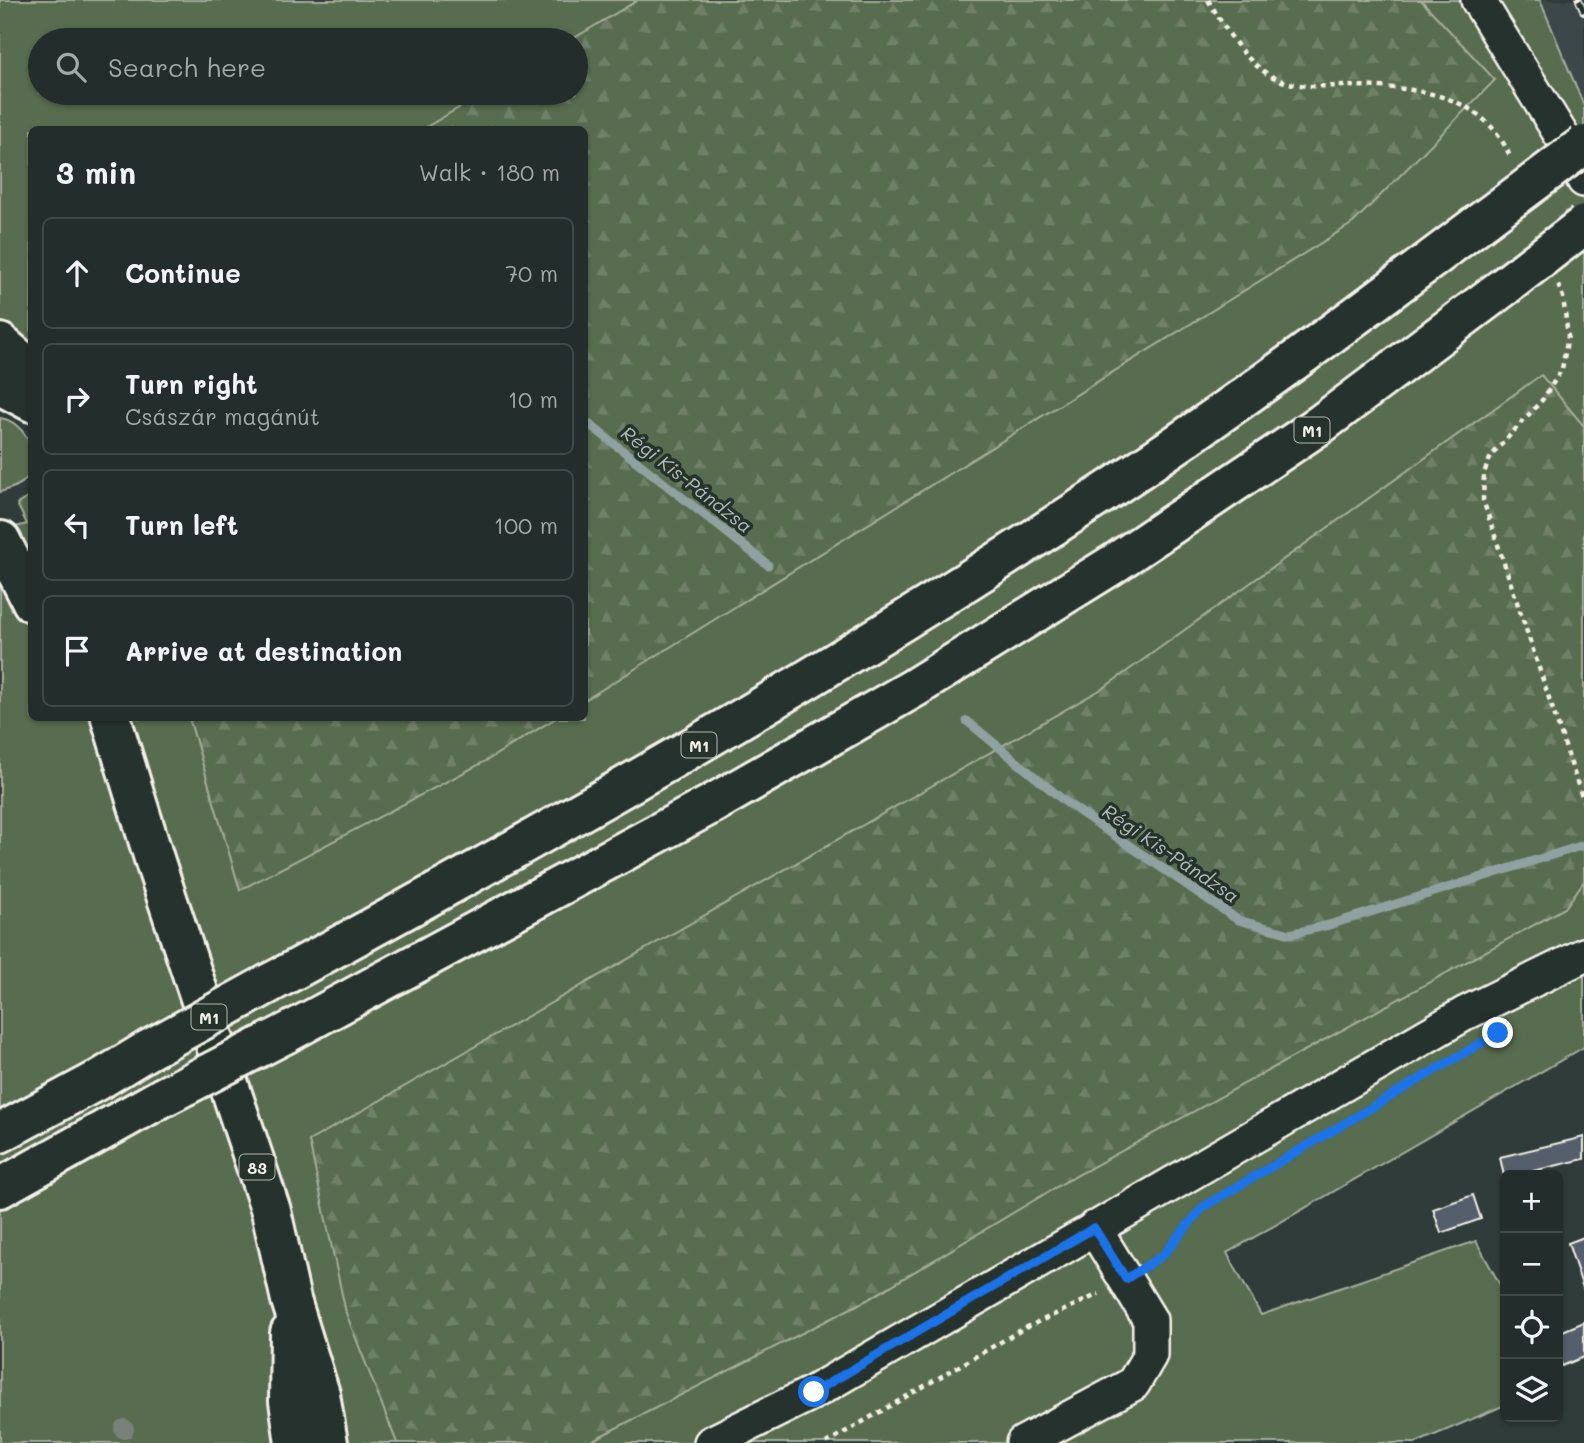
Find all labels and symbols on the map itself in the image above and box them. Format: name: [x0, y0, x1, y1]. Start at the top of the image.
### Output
road number: M1: [1294, 418, 1330, 442]
water label: Régi Kis-Pándzsa: [616, 420, 758, 538]
road number: M1: [682, 732, 716, 758]
water label: Régi Kis-Pándzsa: [1098, 798, 1244, 908]
road number: M1: [192, 1004, 227, 1030]
route end: [1482, 1017, 1513, 1048]
road number: 83: [240, 1154, 274, 1180]
route start: [798, 1376, 829, 1407]

